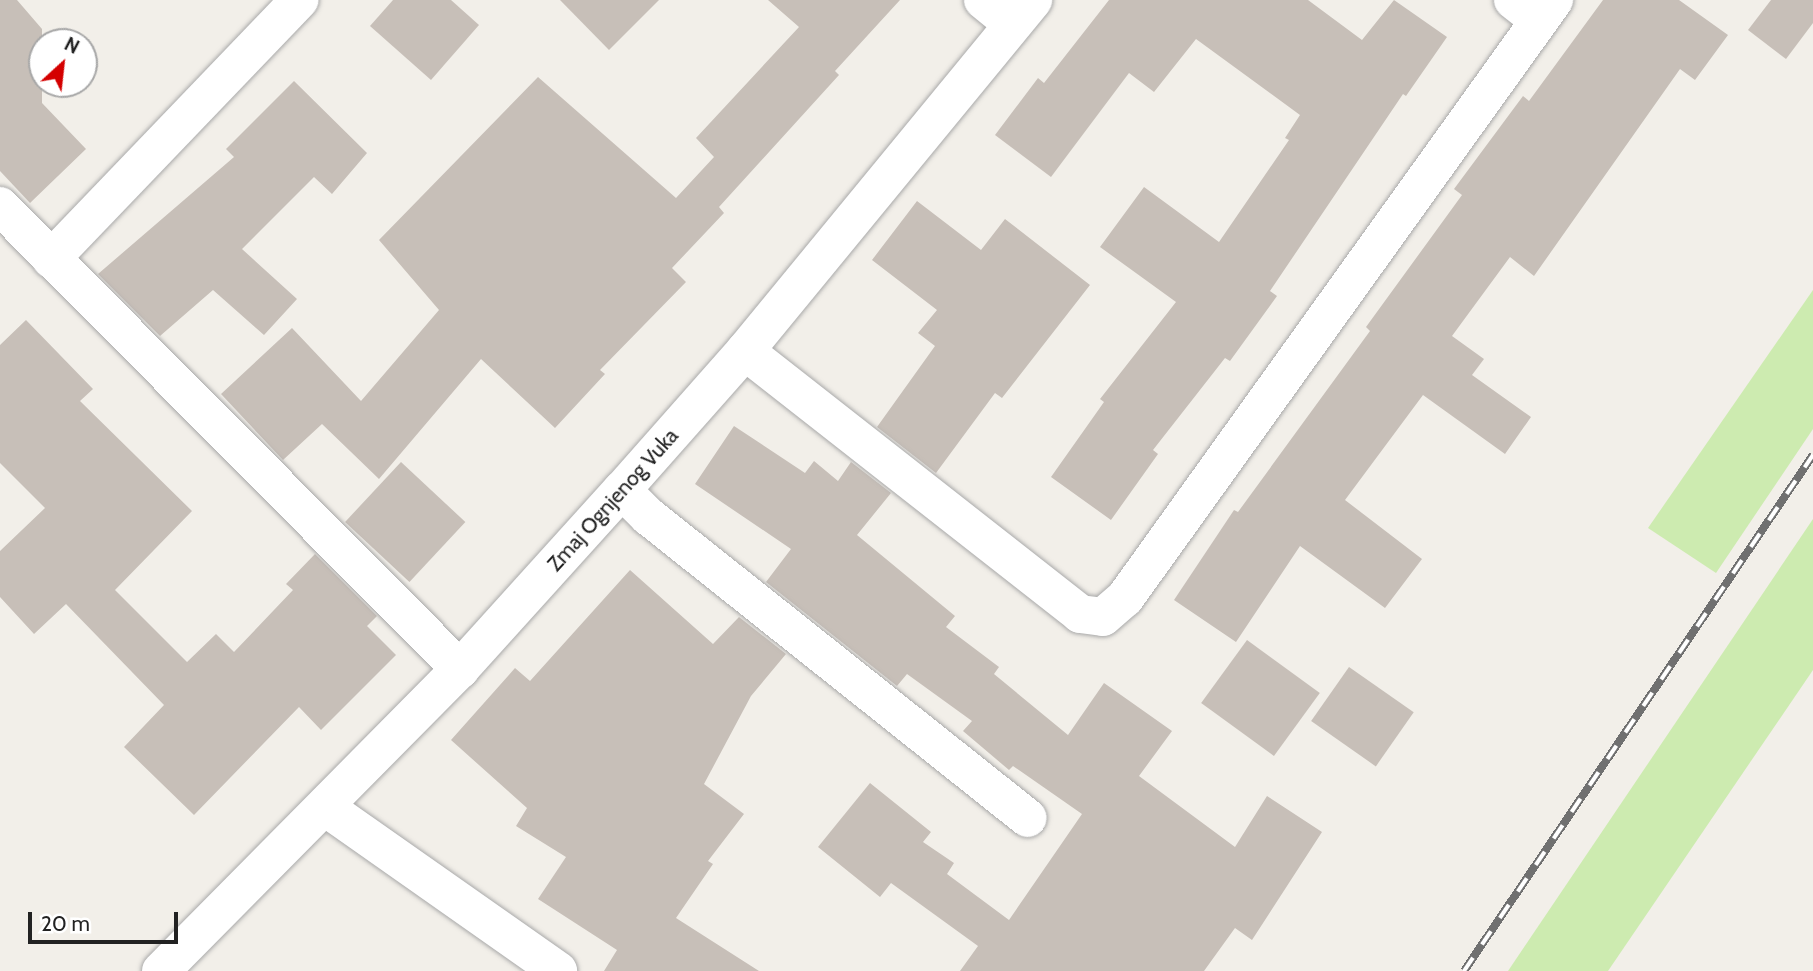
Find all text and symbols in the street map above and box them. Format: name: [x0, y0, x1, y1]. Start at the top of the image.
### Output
north arrow: [28, 28, 98, 98]
text: N: [61, 32, 83, 59]
street label: Zmaj Ognjenog Vuka: [542, 424, 684, 576]
scale bar: [32, 898, 182, 942]
text: 20 m: [41, 911, 90, 936]

